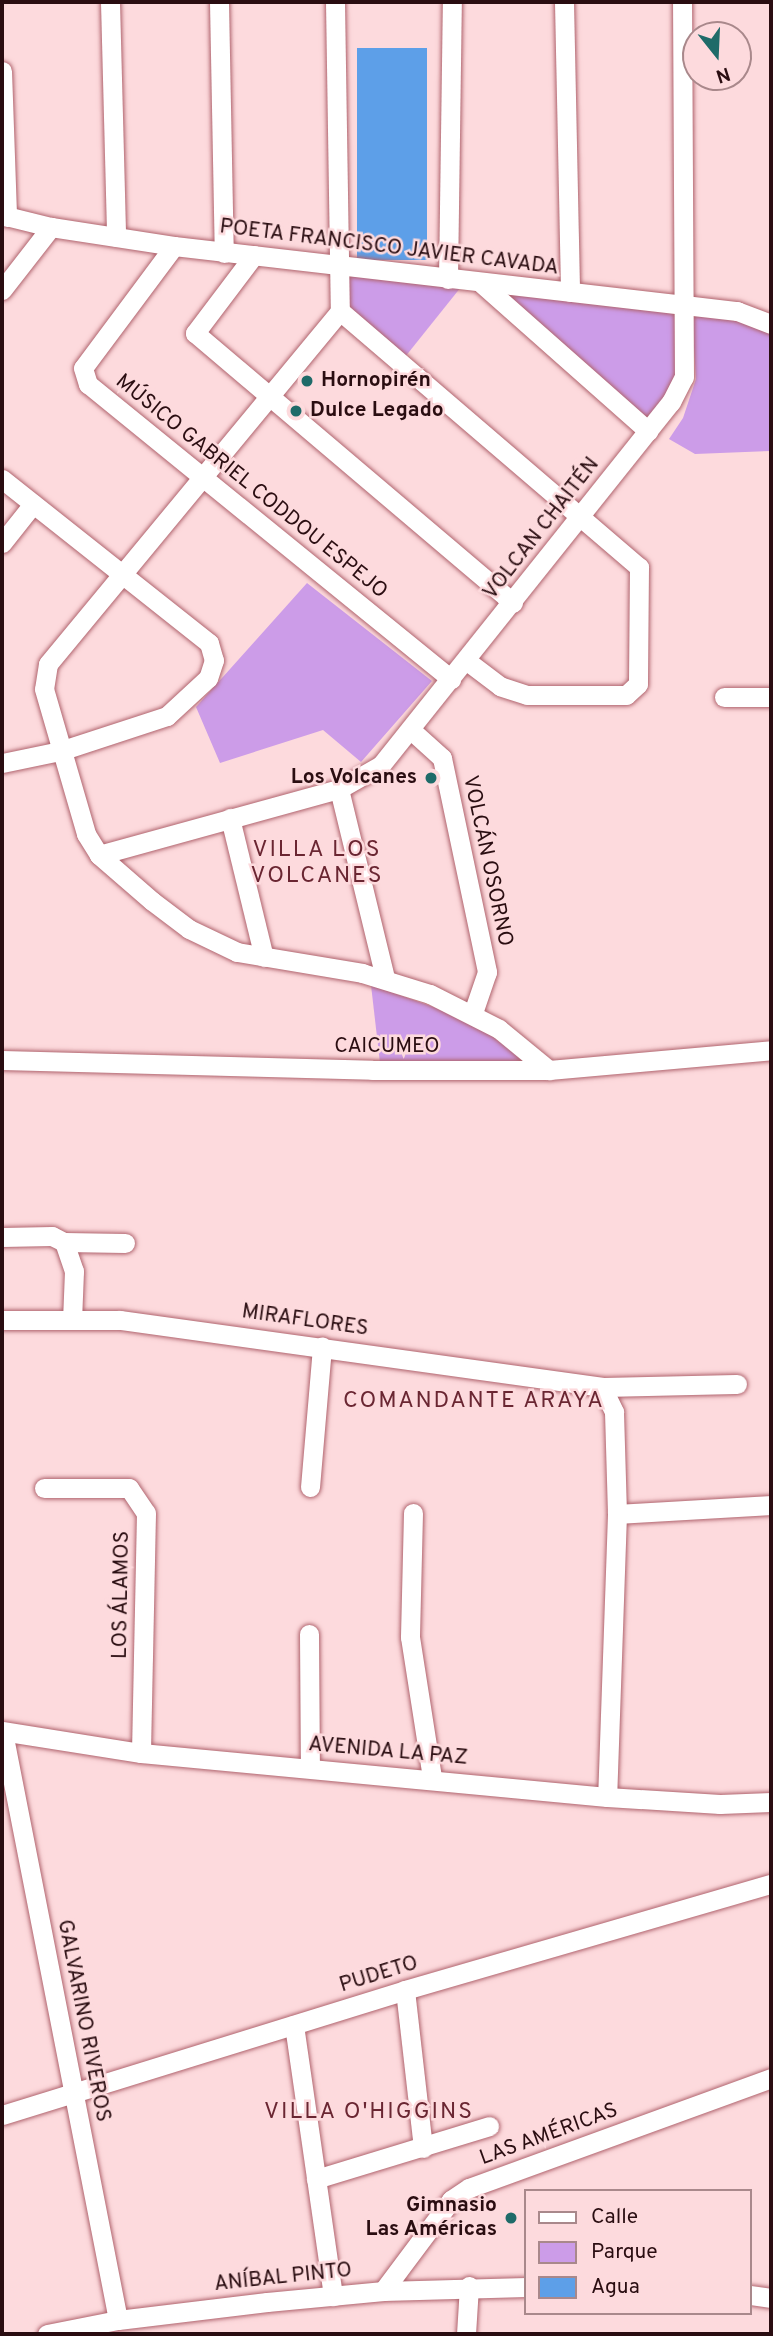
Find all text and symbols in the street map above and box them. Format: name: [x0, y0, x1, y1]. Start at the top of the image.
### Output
north arrow: [682, 21, 752, 91]
text: N: [713, 61, 733, 88]
street label: POETA FRANCISCO JAVIER CAVADA: [218, 215, 560, 281]
place label: Hornopirén: [321, 368, 431, 394]
street label: MÚSICO GABRIEL CODDOU ESPEJO: [110, 369, 392, 605]
marker: Hornopirén: [299, 373, 315, 389]
place label: Dulce Legado: [310, 398, 444, 424]
marker: Dulce Legado: [288, 403, 304, 419]
street label: VOLCAN CHAITÉN: [479, 453, 605, 605]
place label: Los Volcanes: [290, 765, 417, 791]
marker: Los Volcanes: [423, 770, 439, 786]
street label: VOLCÁN OSORNO: [457, 773, 517, 949]
district label: VILLA LOS VOLCANES: [252, 837, 382, 891]
street label: CAICUMEO: [334, 1034, 440, 1060]
street label: MIRAFLORES: [240, 1300, 370, 1342]
district label: COMANDANTE ARAYA: [345, 1388, 603, 1416]
street label: LOS ÁLAMOS: [108, 1530, 136, 1660]
street label: AVENIDA LA PAZ: [306, 1732, 470, 1772]
street label: GALVARINO RIVEROS: [51, 1918, 115, 2124]
street label: PUDETO: [337, 1951, 421, 1999]
street label: LAS AMÉRICAS: [476, 2098, 622, 2172]
district label: VILLA O'HIGGINS: [265, 2099, 473, 2127]
legend: [524, 2189, 752, 2315]
place label: Gimnasio Las Américas: [365, 2193, 497, 2243]
text: Calle: [591, 2204, 638, 2231]
marker: Gimnasio Las Américas: [503, 2210, 519, 2226]
text: Parque: [591, 2239, 658, 2266]
street label: ANÍBAL PINTO: [213, 2258, 353, 2298]
text: Agua: [591, 2274, 640, 2301]

